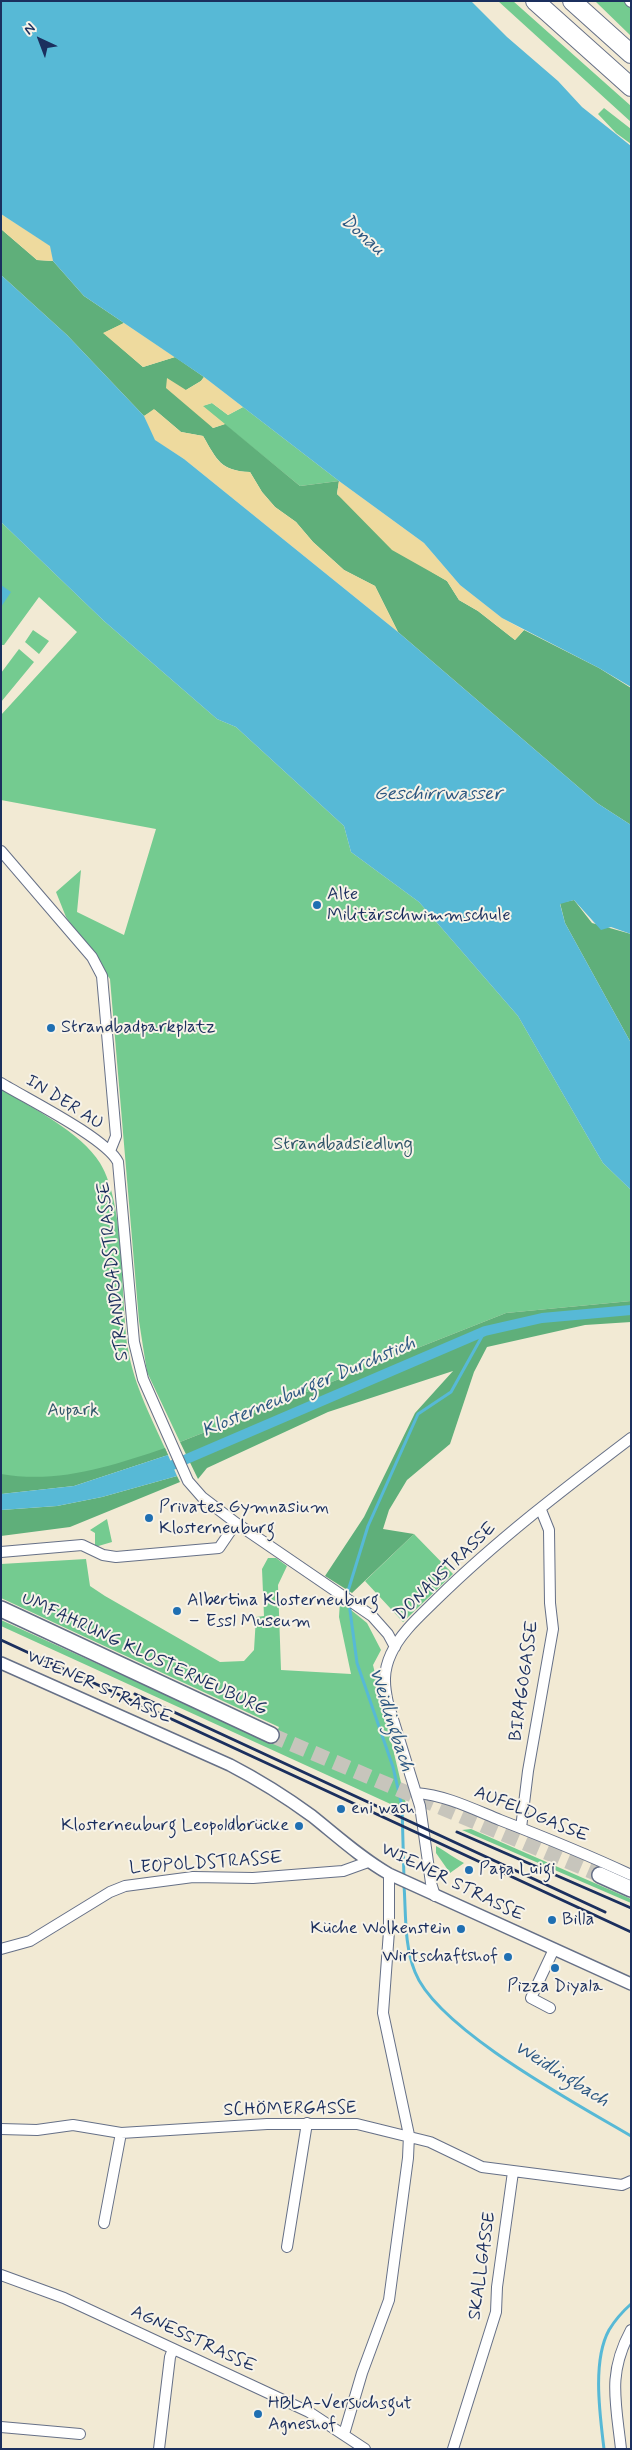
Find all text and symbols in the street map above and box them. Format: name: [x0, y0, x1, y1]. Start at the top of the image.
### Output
north arrow: [15, 15, 65, 65]
text: N: [20, 19, 39, 39]
water label: Donau: [335, 210, 389, 262]
water label: Geschirrwasser: [374, 784, 502, 806]
place label: Alte Militärschwimmschule: [327, 884, 511, 926]
marker: Alte Militärschwimmschule: [311, 899, 323, 911]
place label: Strandbadparkplatz: [61, 1017, 216, 1039]
marker: Strandbadparkplatz: [45, 1022, 57, 1034]
street label: IN DER AU: [21, 1071, 107, 1135]
park label: Strandbadsiedlung: [273, 1134, 413, 1156]
street label: STRANDBADSTRASSE: [94, 1180, 134, 1362]
water label: Klosterneuburger Durchstich: [199, 1333, 419, 1443]
park label: Aupark: [47, 1400, 99, 1422]
place label: Privates Gymnasium Klosterneuburg: [159, 1497, 329, 1540]
marker: Privates Gymnasium Klosterneuburg: [143, 1512, 155, 1524]
street label: DONAUSTRASSE: [391, 1518, 501, 1626]
street label: UMFAHRUNG KLOSTERNEUBURG: [18, 1588, 270, 1722]
place label: Albertina Klosterneuburg – Essl Museum: [187, 1590, 379, 1632]
marker: Albertina Klosterneuburg – Essl Museum: [171, 1605, 183, 1617]
street label: BIRAGOGASSE: [506, 1619, 544, 1743]
street label: WIENER STRASSE: [23, 1646, 175, 1730]
water label: Weidlingbach: [363, 1665, 417, 1775]
street label: AUFELDGASSE: [471, 1782, 591, 1848]
place label: eni wash: [351, 1798, 415, 1820]
marker: eni wash: [335, 1803, 347, 1815]
place label: Klosterneuburg Leopoldbrücke: [61, 1815, 289, 1837]
marker: Klosterneuburg Leopoldbrücke: [293, 1820, 305, 1832]
street label: WIENER STRASSE: [377, 1839, 527, 1927]
street label: LEOPOLDSTRASSE: [129, 1848, 283, 1880]
place label: Papa Luigi: [479, 1859, 555, 1881]
marker: Papa Luigi: [463, 1864, 475, 1876]
place label: Billa: [562, 1909, 594, 1931]
marker: Billa: [546, 1914, 558, 1926]
place label: Küche Wolkenstein: [310, 1918, 451, 1940]
marker: Küche Wolkenstein: [455, 1923, 467, 1935]
place label: Wirtschaftshof: [382, 1946, 498, 1968]
marker: Wirtschaftshof: [502, 1951, 514, 1963]
marker: Pizza Diyala: [549, 1962, 561, 1974]
place label: Pizza Diyala: [507, 1976, 603, 1998]
water label: Weidlingbach: [509, 2037, 613, 2113]
street label: SCHÖMERGASSE: [223, 2098, 357, 2122]
street label: SKALLGASSE: [465, 2211, 501, 2321]
street label: AGNESSTRASSE: [127, 2302, 259, 2378]
place label: HBLA-Versuchsgut Agneshof: [268, 2393, 412, 2436]
marker: HBLA-Versuchsgut Agneshof: [252, 2408, 264, 2420]

